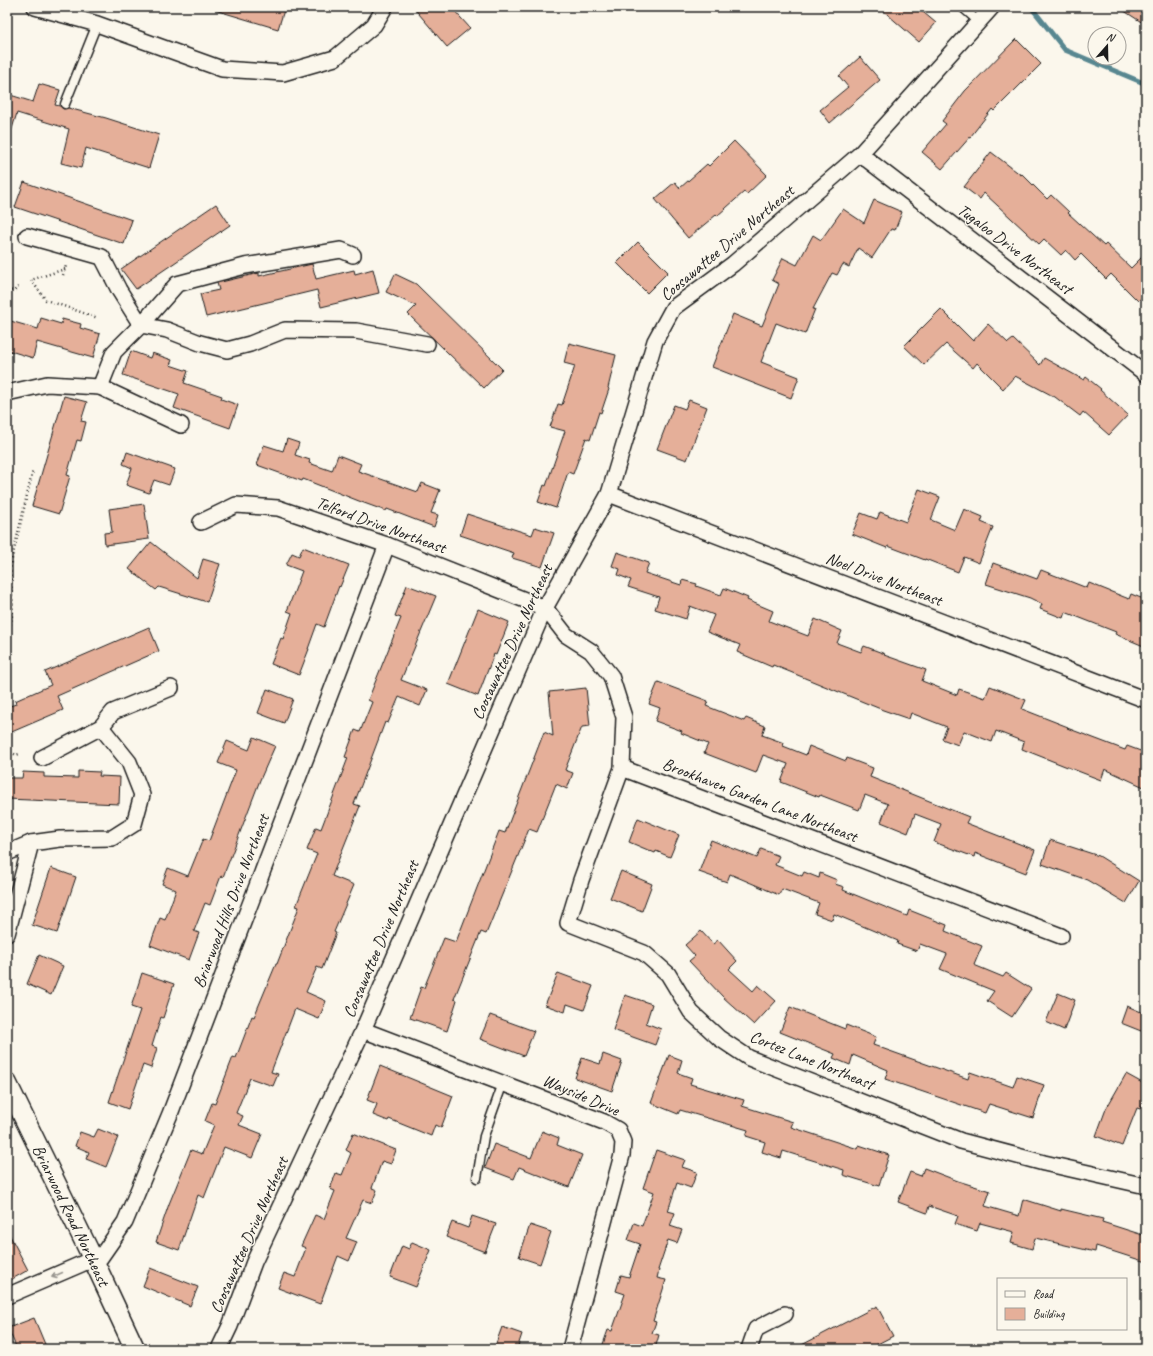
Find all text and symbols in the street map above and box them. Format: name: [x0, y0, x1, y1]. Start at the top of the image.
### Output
north arrow: [1087, 26, 1127, 66]
text: N: [1105, 29, 1118, 45]
street label: Coosawattee Drive Northeast: [656, 179, 800, 305]
street label: Tugaloo Drive Northeast: [954, 199, 1078, 300]
street label: Telford Drive Northeast: [313, 492, 451, 559]
street label: Noel Drive Northeast: [823, 547, 947, 612]
street label: Coosawattee Drive Northeast: [467, 559, 558, 723]
street label: Brookhaven Garden Lane Northeast: [660, 753, 862, 848]
street label: Briarwood Hills Drive Northeast: [188, 809, 275, 991]
street label: Coosawattee Drive Northeast: [338, 855, 425, 1021]
street label: Cortez Lane Northeast: [747, 1026, 879, 1095]
street label: Wayside Drive: [540, 1070, 624, 1121]
street label: Briarwood Road Northeast: [28, 1141, 116, 1291]
street label: Coosawattee Drive Northeast: [205, 1152, 294, 1316]
one-way arrow: [52, 1272, 64, 1279]
legend: [997, 1278, 1127, 1330]
text: Road: [1033, 1286, 1055, 1302]
text: Building: [1033, 1306, 1065, 1322]

